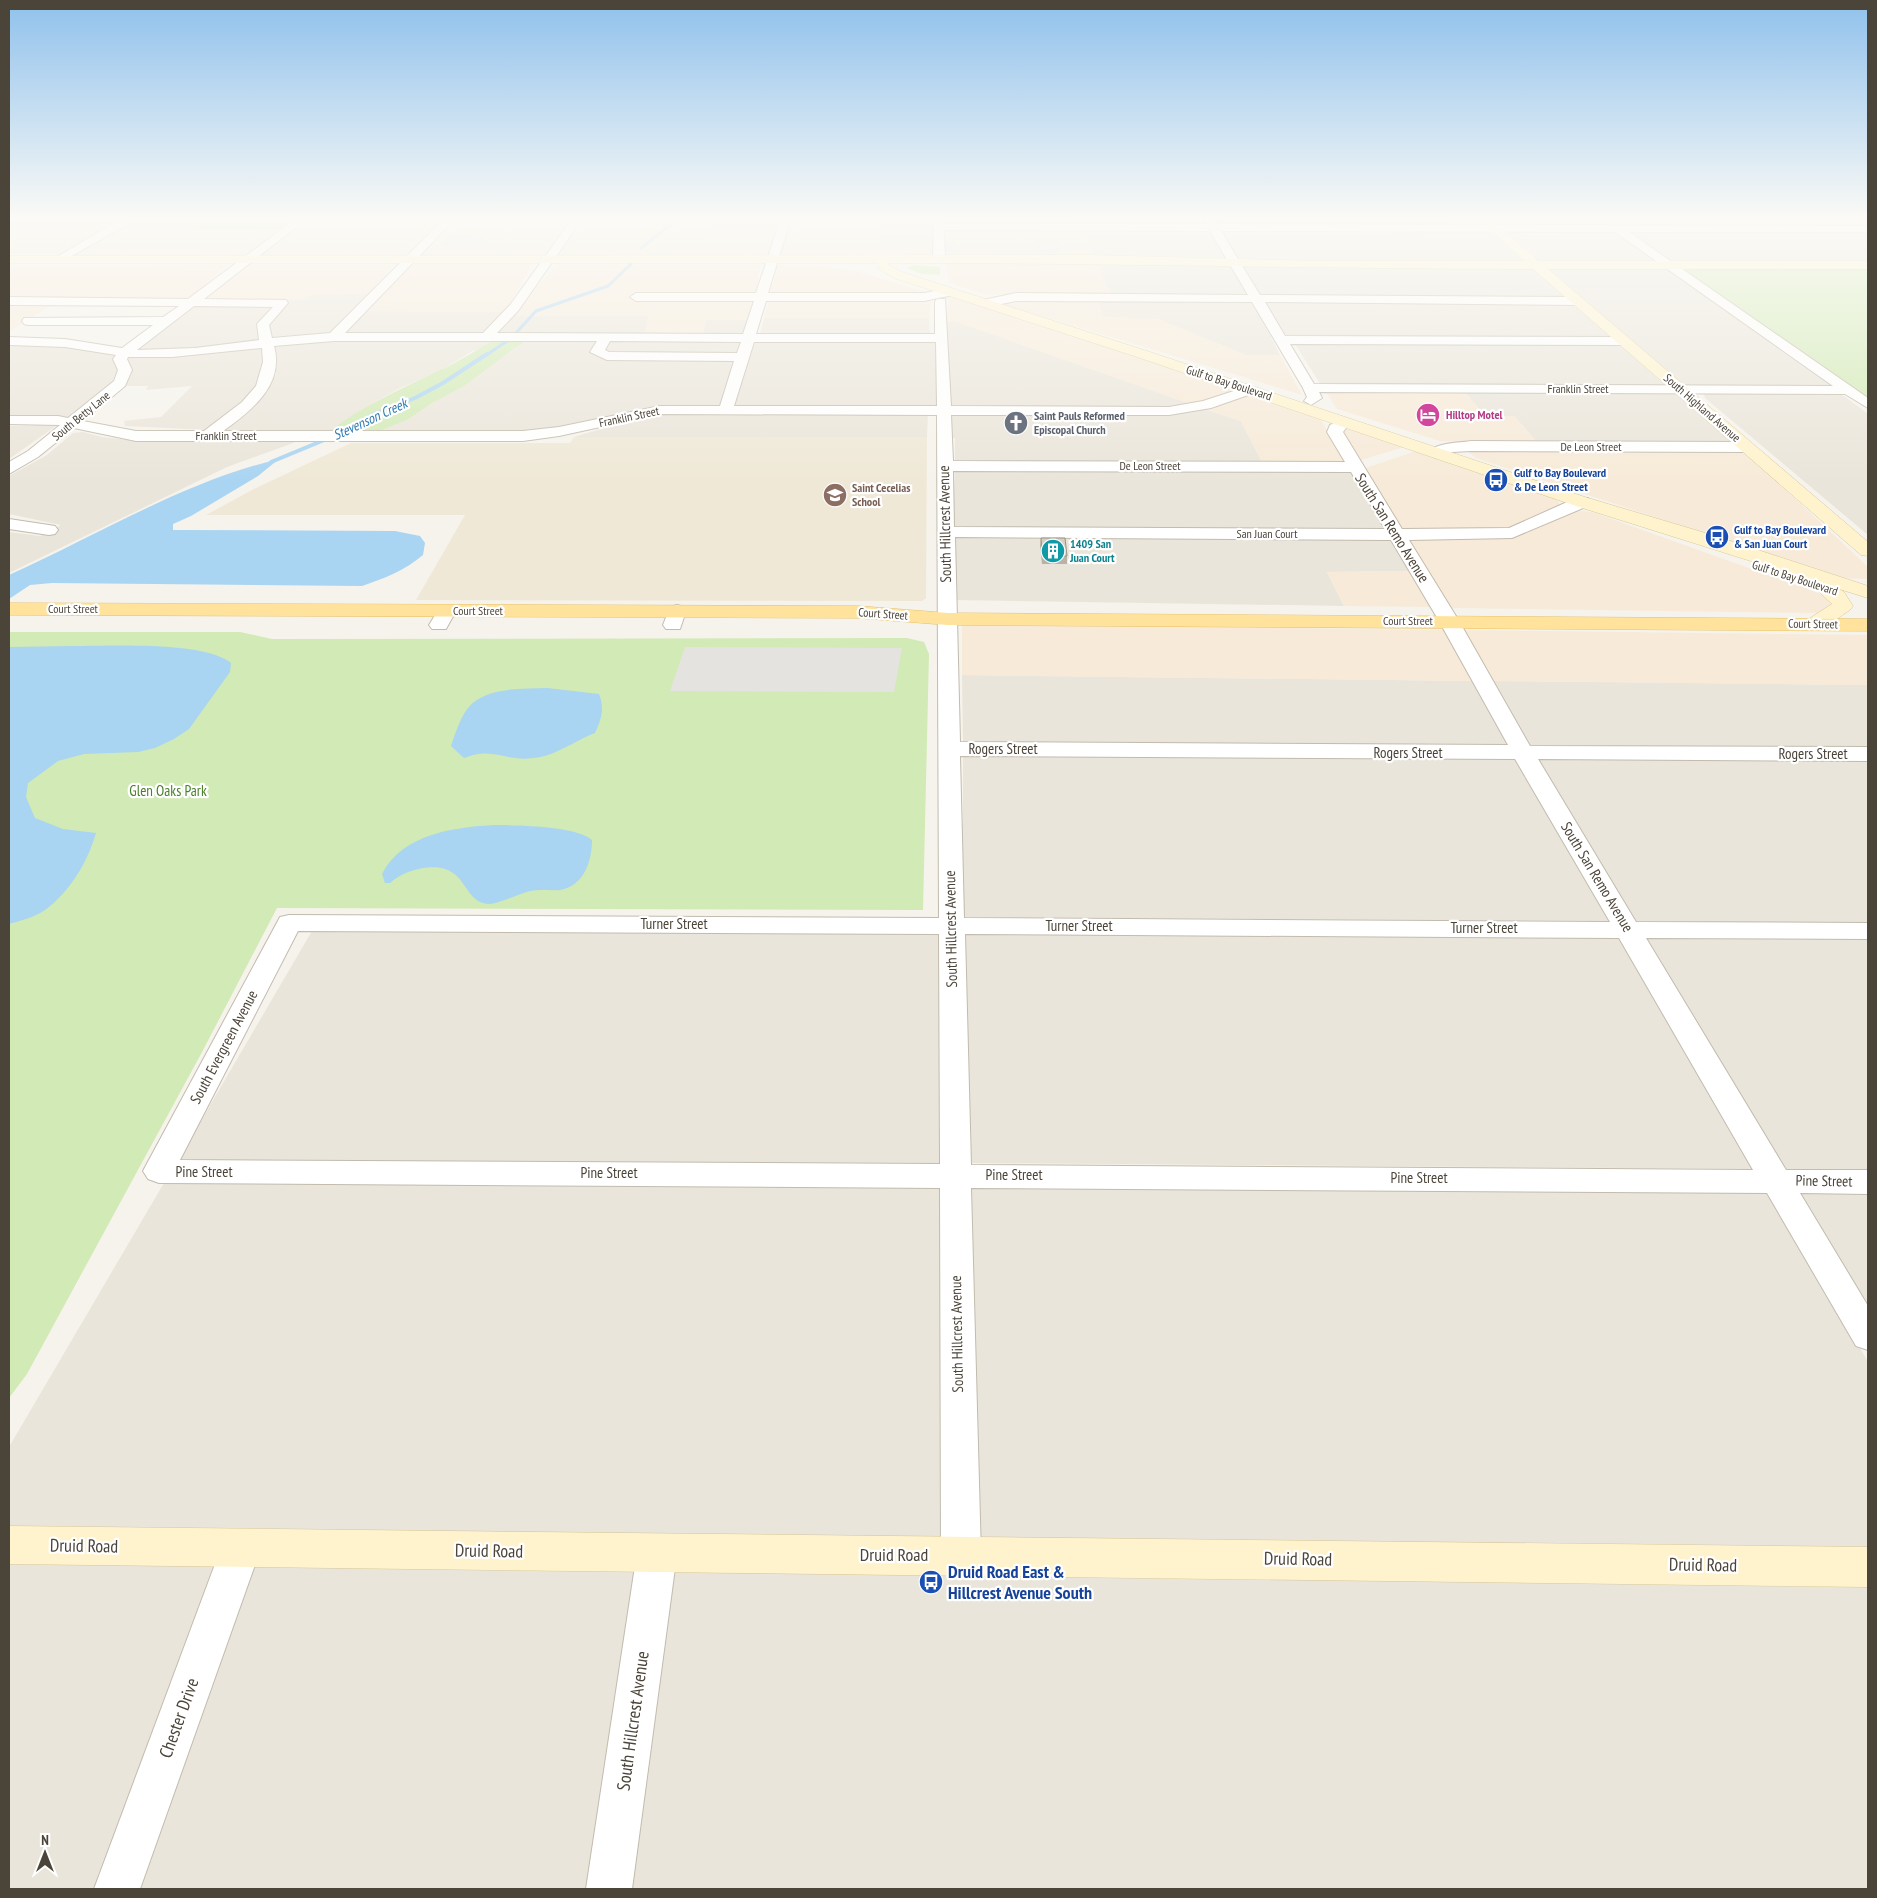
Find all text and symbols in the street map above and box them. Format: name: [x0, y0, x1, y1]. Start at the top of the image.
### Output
street label: Gulf to Bay Boulevard: [1184, 362, 1274, 403]
street label: South Highland Avenue: [1661, 370, 1744, 445]
street label: Franklin Street: [1547, 381, 1609, 396]
street label: South Betty Lane: [49, 388, 113, 444]
water label: Stevenson Creek: [330, 393, 411, 444]
hotel icon: Hilltop Motel: [1415, 402, 1441, 428]
street label: Franklin Street: [597, 403, 661, 430]
place label: Hilltop Motel: [1446, 407, 1503, 422]
place label: Saint Pauls Reformed Episcopal Church: [1034, 408, 1125, 437]
church icon: Saint Pauls Reformed Episcopal Church: [1003, 410, 1029, 436]
street label: Franklin Street: [195, 428, 257, 443]
street label: De Leon Street: [1561, 439, 1622, 454]
street label: De Leon Street: [1120, 458, 1181, 473]
street label: South Hillcrest Avenue: [934, 465, 955, 583]
place label: Gulf to Bay Boulevard & De Leon Street: [1514, 465, 1606, 494]
bus stop icon: Gulf to Bay Boulevard & De Leon Street: [1483, 467, 1509, 493]
street label: South San Remo Avenue: [1351, 470, 1434, 586]
place label: Saint Cecelias School: [852, 480, 910, 509]
school or university icon: Saint Cecelias School: [822, 482, 848, 508]
place label: Gulf to Bay Boulevard & San Juan Court: [1734, 522, 1826, 551]
bus stop icon: Gulf to Bay Boulevard & San Juan Court: [1704, 524, 1730, 550]
street label: San Juan Court: [1237, 526, 1298, 541]
place label: 1409 San Juan Court: [1069, 536, 1115, 565]
building icon: 1409 San Juan Court: [1040, 538, 1066, 564]
street label: Gulf to Bay Boulevard: [1750, 557, 1840, 598]
street label: Court Street: [48, 601, 99, 616]
street label: Court Street: [453, 603, 504, 618]
street label: Court Street: [858, 604, 909, 623]
street label: Court Street: [1383, 613, 1434, 628]
street label: Court Street: [1788, 616, 1839, 631]
street label: Rogers Street: [968, 739, 1038, 758]
street label: Rogers Street: [1373, 743, 1443, 762]
street label: Rogers Street: [1778, 744, 1848, 763]
park label: Glen Oaks Park: [129, 781, 207, 800]
street label: South San Remo Avenue: [1557, 818, 1638, 935]
street label: South Hillcrest Avenue: [940, 870, 961, 988]
street label: Turner Street: [640, 914, 708, 933]
street label: Turner Street: [1045, 916, 1113, 935]
street label: Turner Street: [1450, 918, 1518, 937]
street label: South Evergreen Avenue: [186, 987, 262, 1107]
street label: Pine Street: [175, 1162, 233, 1181]
street label: Pine Street: [580, 1163, 638, 1182]
street label: Pine Street: [985, 1165, 1043, 1184]
street label: Pine Street: [1390, 1168, 1448, 1187]
street label: Pine Street: [1795, 1171, 1853, 1190]
street label: South Hillcrest Avenue: [946, 1275, 967, 1393]
street label: Druid Road: [50, 1533, 118, 1558]
street label: Druid Road: [455, 1538, 523, 1563]
street label: Druid Road: [860, 1543, 928, 1566]
street label: Druid Road: [1264, 1546, 1332, 1571]
street label: Druid Road: [1669, 1552, 1737, 1577]
place label: Druid Road East & Hillcrest Avenue South: [948, 1560, 1092, 1604]
bus stop icon: Druid Road East & Hillcrest Avenue South: [918, 1569, 944, 1595]
street label: South Hillcrest Avenue: [611, 1650, 654, 1792]
street label: Chester Drive: [153, 1675, 204, 1761]
north arrow: [20, 1828, 70, 1878]
text: N: [41, 1831, 49, 1849]

